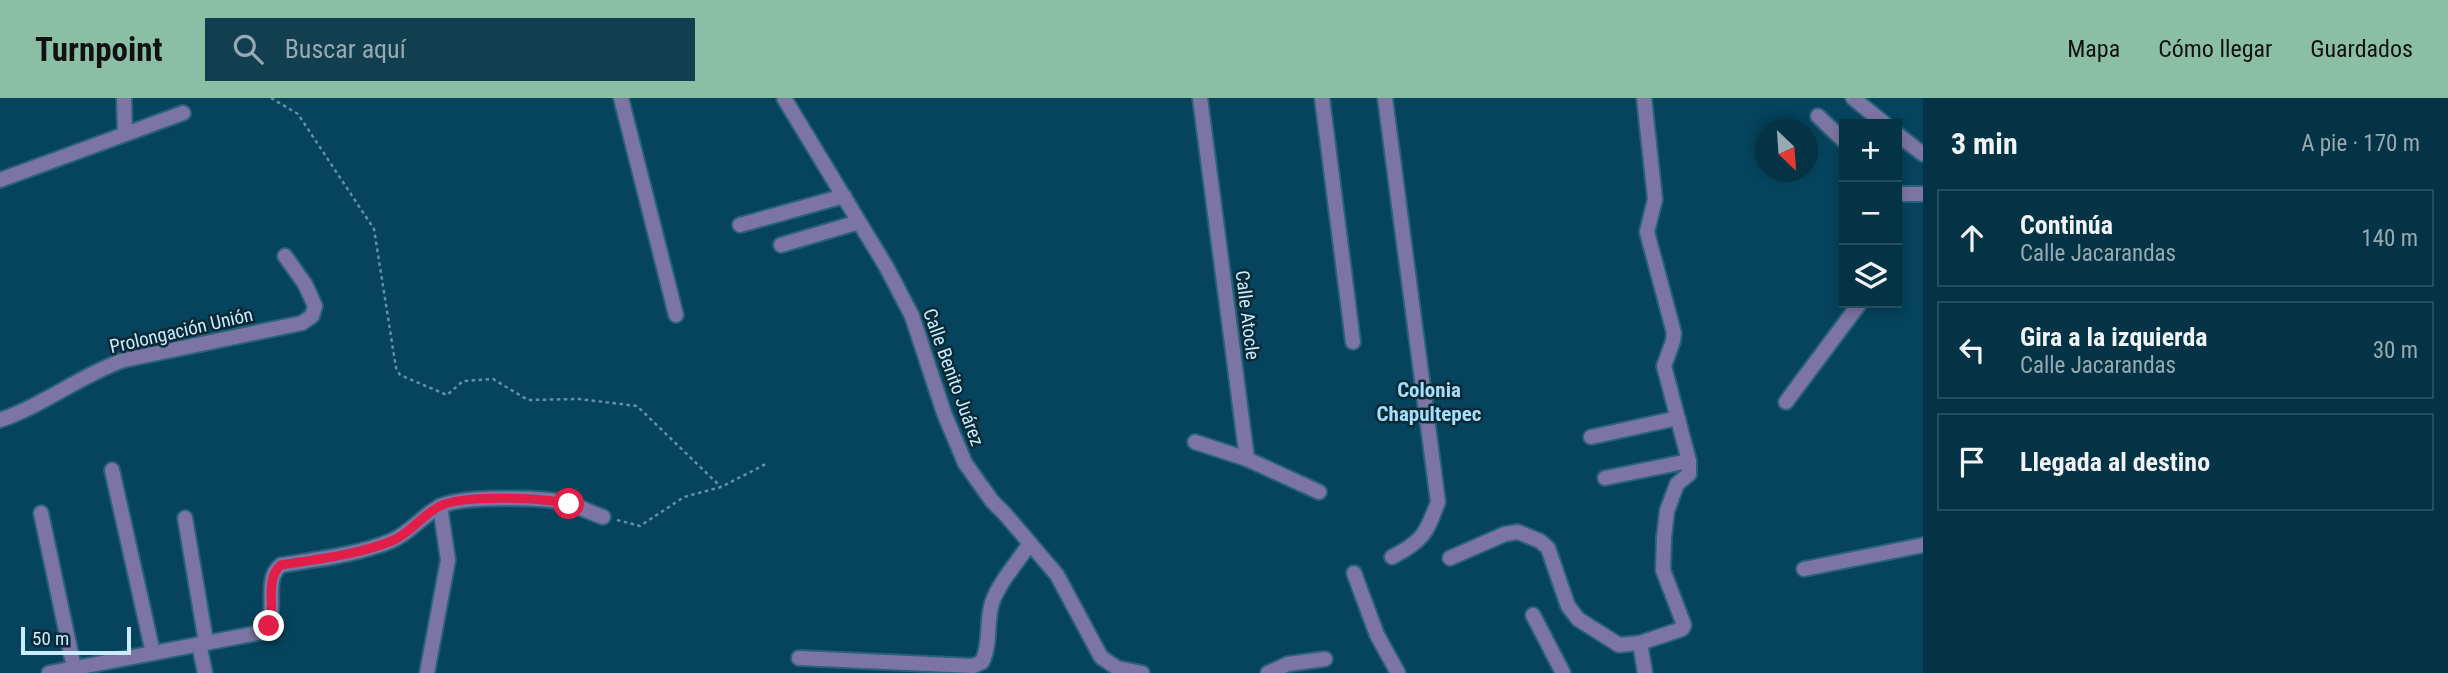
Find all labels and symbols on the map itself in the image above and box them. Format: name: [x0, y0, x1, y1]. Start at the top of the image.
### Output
north arrow: [1755, 119, 1818, 182]
street label: Calle Atocle: [1231, 269, 1264, 361]
street label: Prolongación Unión: [107, 303, 255, 358]
street label: Calle Benito Juárez: [918, 305, 989, 449]
district label: Colonia Chapultepec: [1377, 378, 1482, 426]
route start: [553, 488, 584, 519]
route end: [253, 610, 284, 641]
scale bar: [21, 624, 131, 656]

